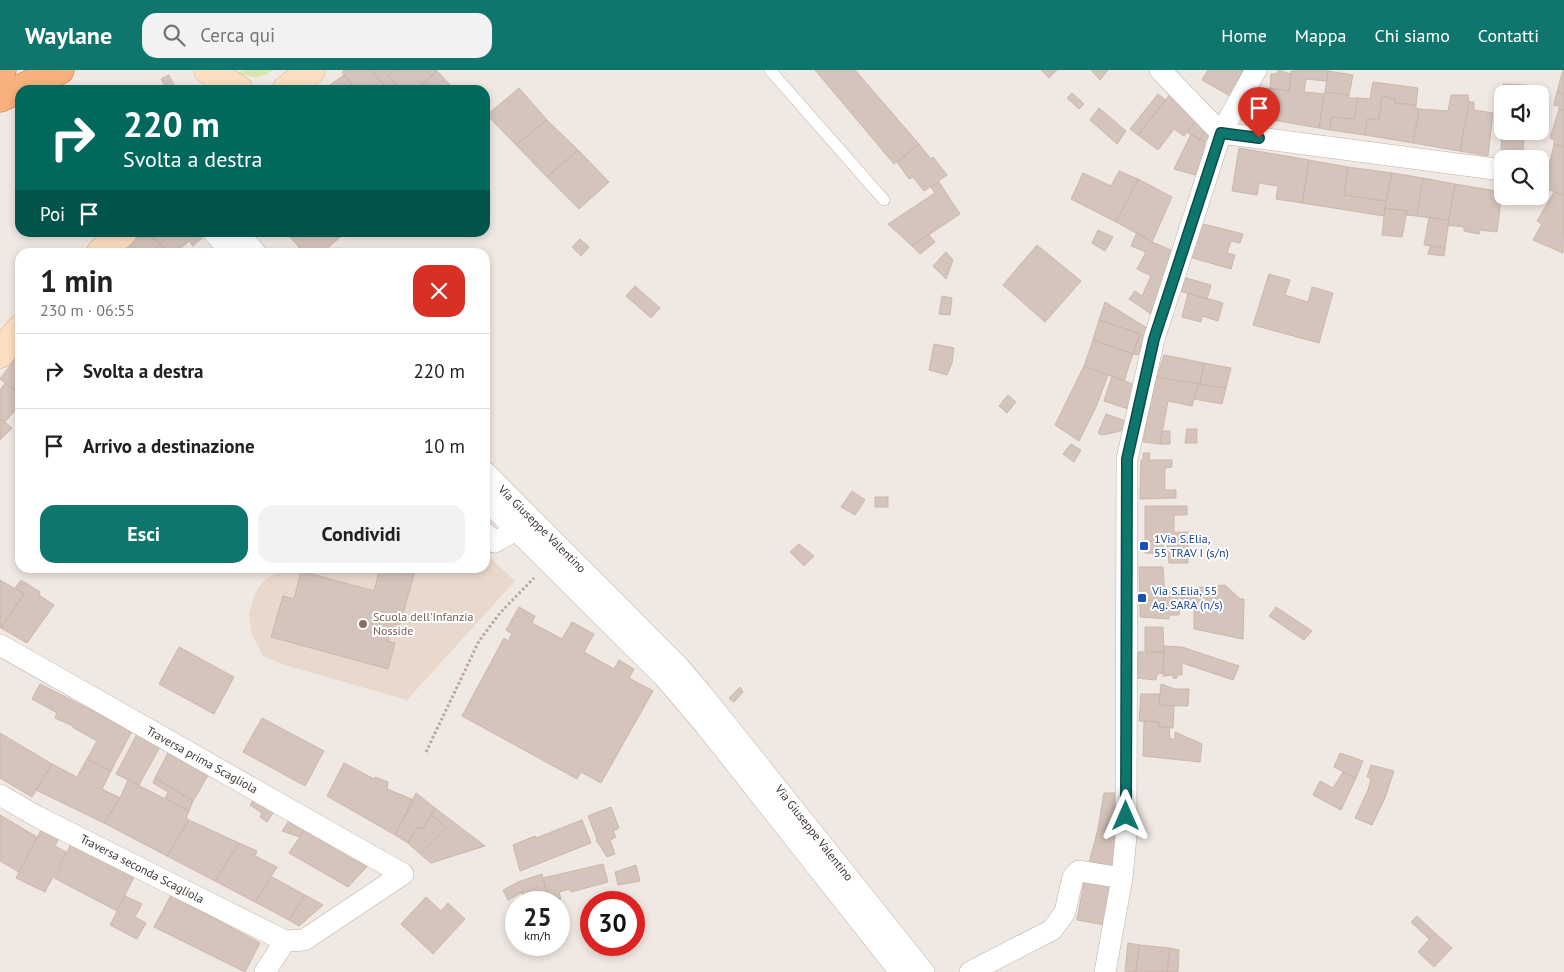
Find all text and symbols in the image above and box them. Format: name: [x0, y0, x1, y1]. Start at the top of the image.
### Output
search box: [142, 13, 492, 58]
text: Waylane: [25, 20, 112, 51]
icon: search: [160, 21, 188, 49]
text: Cerca qui: [200, 23, 275, 47]
text: Home: [1221, 24, 1267, 47]
text: Mappa: [1295, 24, 1346, 47]
text: Chi siamo: [1374, 24, 1450, 47]
text: Contatti: [1478, 24, 1539, 47]
map controls: [1494, 85, 1549, 205]
button: sound: [1494, 85, 1549, 140]
pin: [1238, 87, 1280, 138]
icon: arrive: [1245, 94, 1273, 122]
text: 220 m: [123, 101, 220, 147]
icon: right: [40, 105, 105, 170]
text: Svolta a destra: [123, 145, 262, 173]
button: search: [1494, 150, 1549, 205]
icon: arrive: [75, 200, 103, 228]
text: Poi: [40, 202, 65, 226]
text: 1 min: [40, 261, 113, 300]
button: close: [413, 265, 465, 317]
text: 230 m · 06:55: [40, 300, 135, 320]
icon: right: [40, 357, 68, 385]
text: Svolta a destra: [83, 359, 204, 383]
text: 220 m: [413, 359, 465, 383]
icon: arrive: [40, 432, 68, 460]
text: Arrivo a destinazione: [83, 434, 255, 458]
text: 10 m: [424, 434, 465, 458]
street label: Via Giuseppe Valentino: [495, 481, 589, 576]
button: Esci: [40, 505, 248, 563]
button: Condividi: [258, 505, 465, 563]
place label: 1Via S.Elia, 55 TRAV I (s/n): [1154, 531, 1229, 560]
marker: 1Via S.Elia, 55 TRAV I (s/n): [1138, 540, 1150, 552]
place label: Via S.Elia, 55 Ag. SARA (n/s): [1151, 583, 1223, 612]
marker: Via S.Elia, 55 Ag. SARA (n/s): [1136, 592, 1148, 604]
place label: Scuola dell'Infanzia Nosside: [373, 609, 474, 638]
marker: Scuola dell'Infanzia Nosside: [357, 618, 369, 630]
street label: Traversa prima Scagliola: [144, 723, 261, 796]
street label: Via Giuseppe Valentino: [772, 781, 857, 884]
position arrow: [1099, 789, 1151, 841]
street label: Traversa seconda Scagliola: [78, 831, 207, 906]
speed limit sign: 30: [580, 891, 645, 956]
text: 25: [523, 901, 552, 933]
text: km/h: [524, 928, 551, 943]

